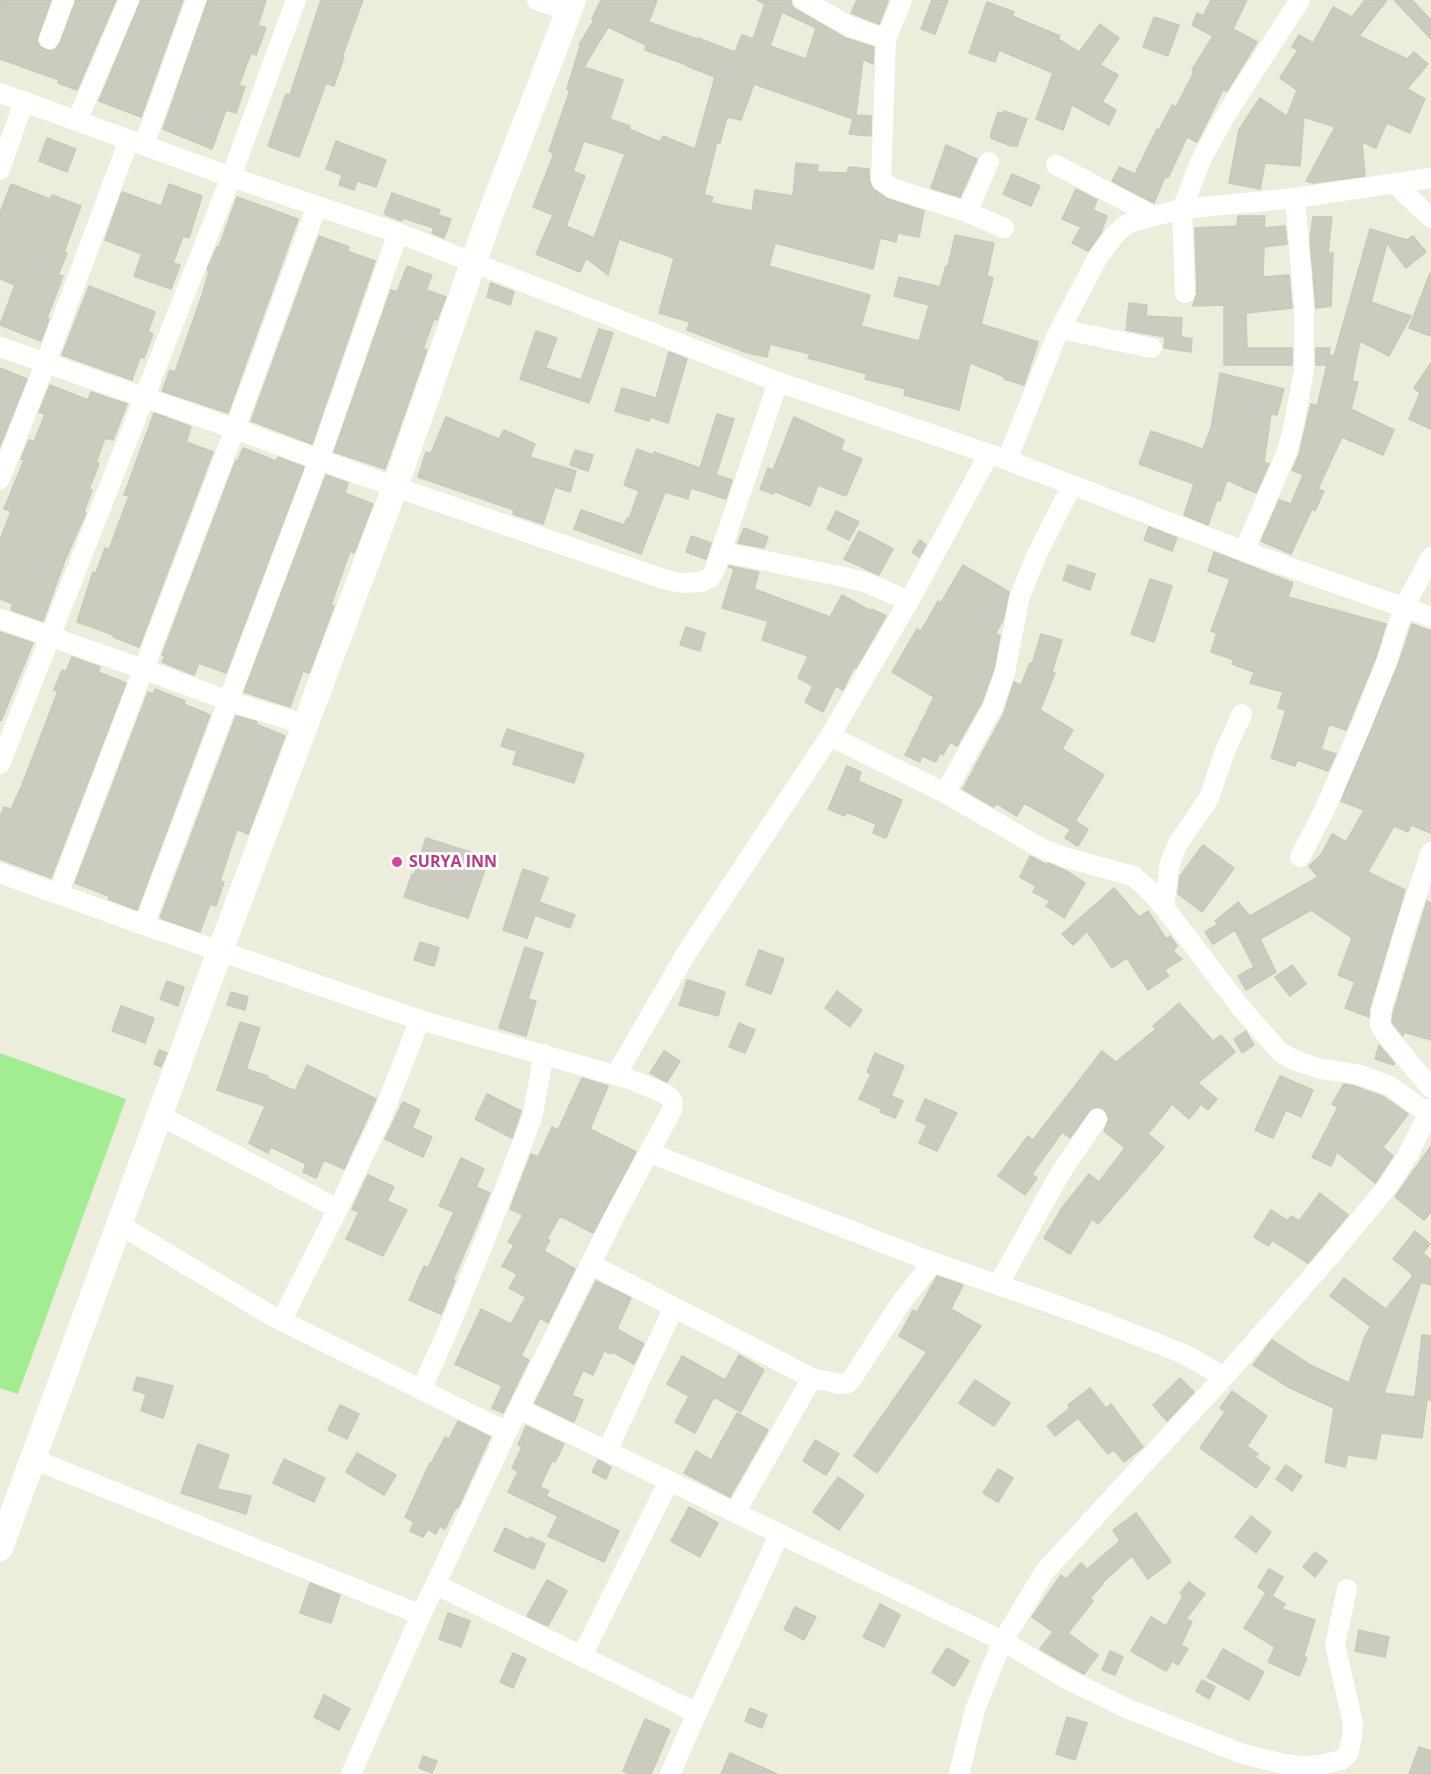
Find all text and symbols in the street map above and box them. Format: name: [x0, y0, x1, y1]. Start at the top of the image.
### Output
place label: SURYA INN: [409, 852, 497, 872]
marker: SURYA INN: [390, 855, 404, 869]

